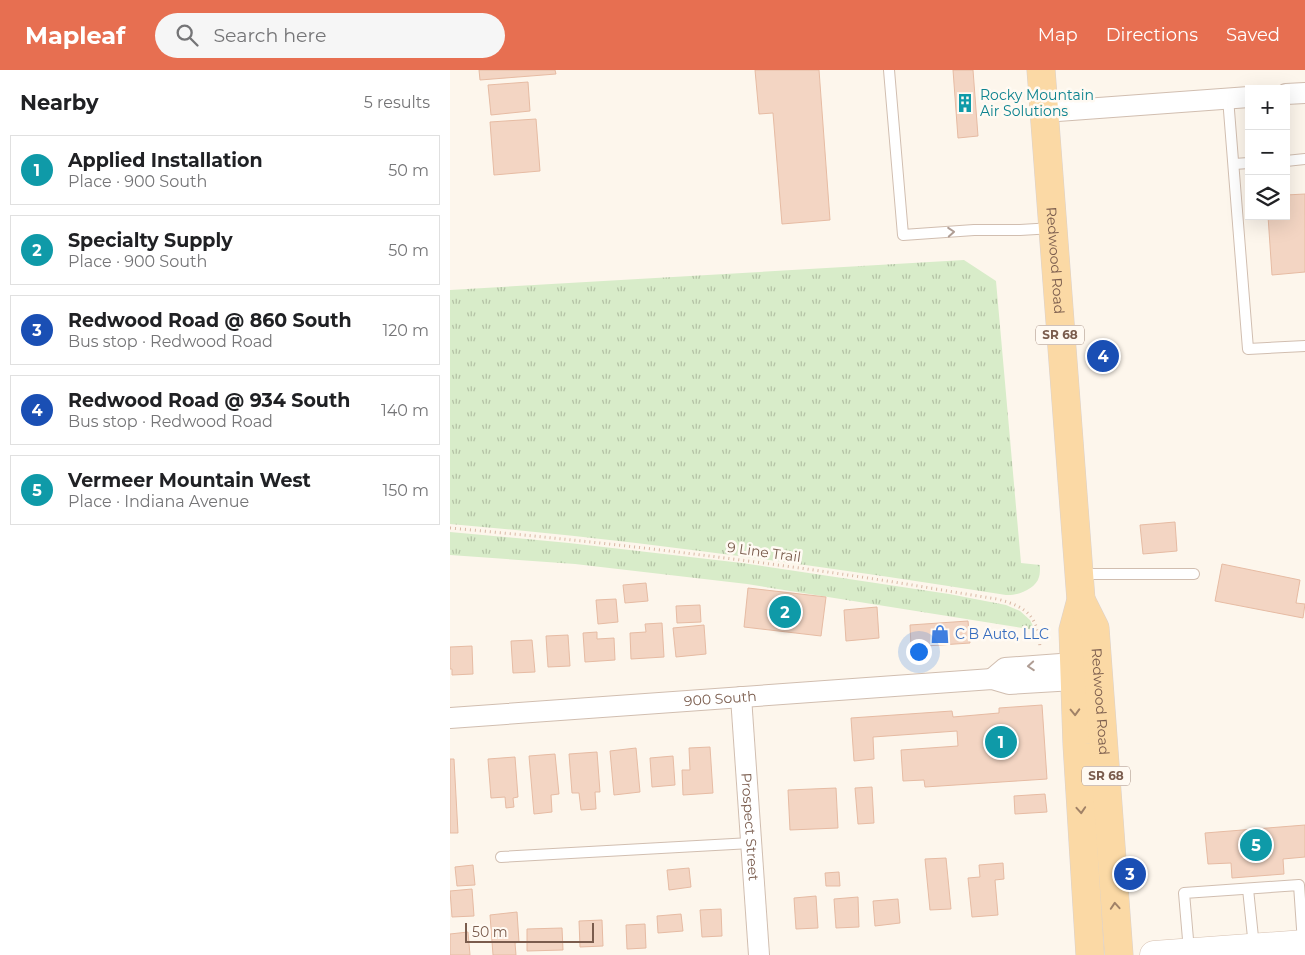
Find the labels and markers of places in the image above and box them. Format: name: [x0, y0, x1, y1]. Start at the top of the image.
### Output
place label: Rocky Mountain Air Solutions: [980, 86, 1094, 120]
building icon: Rocky Mountain Air Solutions: [954, 92, 976, 114]
pin: 4: [1087, 337, 1119, 375]
pin: 2: [769, 593, 801, 631]
shop icon: C B Auto, LLC: [929, 623, 951, 645]
place label: C B Auto, LLC: [955, 625, 1049, 643]
pin: 1: [985, 723, 1017, 761]
pin: 5: [1240, 826, 1272, 864]
pin: 3: [1114, 855, 1146, 893]

